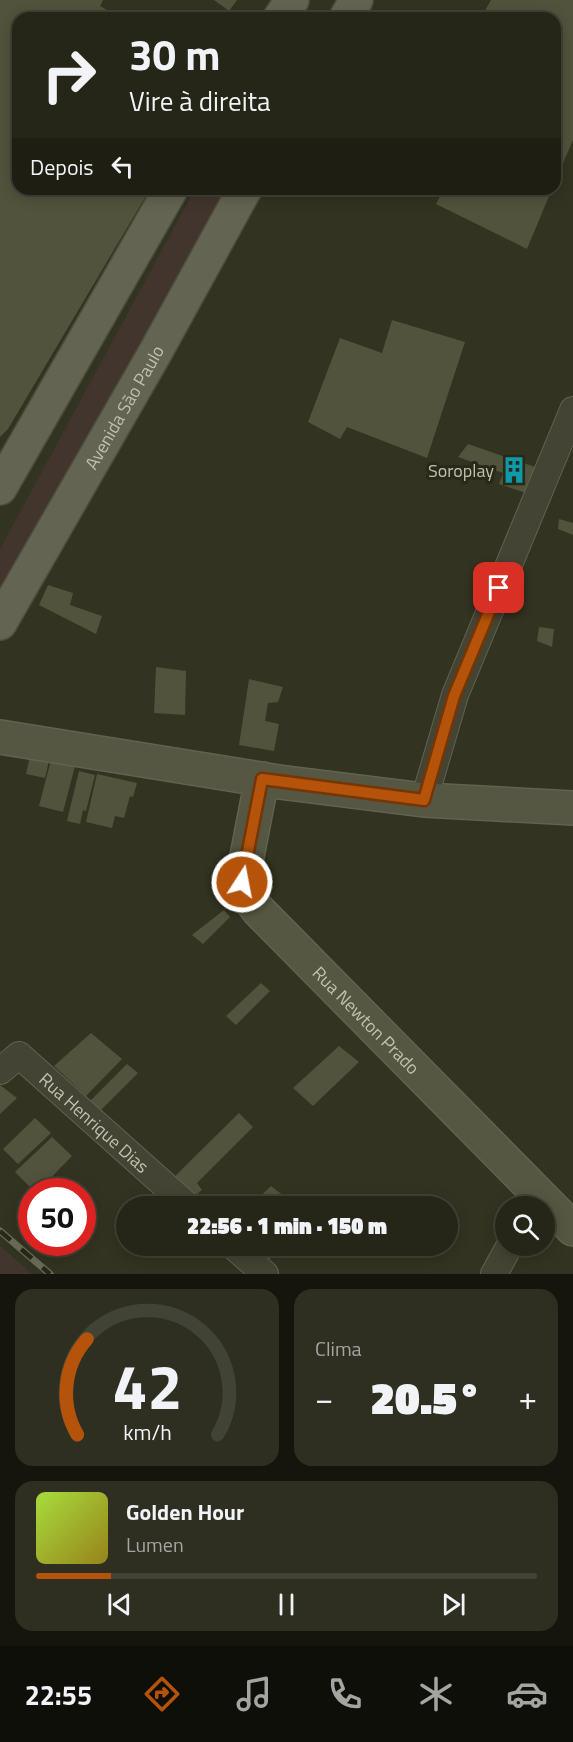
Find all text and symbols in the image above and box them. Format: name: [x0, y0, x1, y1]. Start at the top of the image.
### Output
text: 30 m: [129, 22, 221, 86]
icon: right: [30, 36, 108, 114]
text: Vire à direita: [129, 80, 271, 121]
text: Depois: [30, 150, 94, 184]
icon: left: [106, 150, 139, 183]
street label: Avenida São Paulo: [78, 340, 170, 474]
building icon: Soroplay: [499, 455, 529, 485]
place label: Soroplay: [428, 457, 494, 484]
pin: [473, 562, 524, 613]
icon: arrive: [482, 571, 515, 604]
position arrow: [210, 850, 274, 914]
street label: Rua Newton Prado: [307, 960, 426, 1080]
street label: Rua Henrique Dias: [33, 1066, 156, 1179]
speed limit sign: 50: [18, 1178, 96, 1256]
map controls: [495, 1196, 555, 1256]
button: search: [495, 1196, 555, 1256]
text: 22:56 · 1 min · 150 m: [187, 1209, 387, 1243]
text: Clima: [315, 1333, 362, 1364]
text: 42: [112, 1338, 182, 1433]
text: 20.5°: [370, 1363, 482, 1431]
text: −: [315, 1373, 333, 1423]
text: +: [519, 1373, 537, 1423]
text: km/h: [123, 1416, 171, 1448]
text: Golden Hour: [126, 1495, 244, 1529]
text: Lumen: [126, 1529, 184, 1560]
icon: previous: [103, 1588, 136, 1621]
icon: pause: [270, 1588, 303, 1621]
icon: next: [437, 1588, 470, 1621]
icon: directions: [141, 1673, 183, 1715]
icon: music: [233, 1673, 275, 1715]
icon: phone: [324, 1673, 366, 1715]
icon: climate: [415, 1673, 457, 1715]
icon: car: [506, 1673, 548, 1715]
text: 22:55: [25, 1674, 92, 1715]

